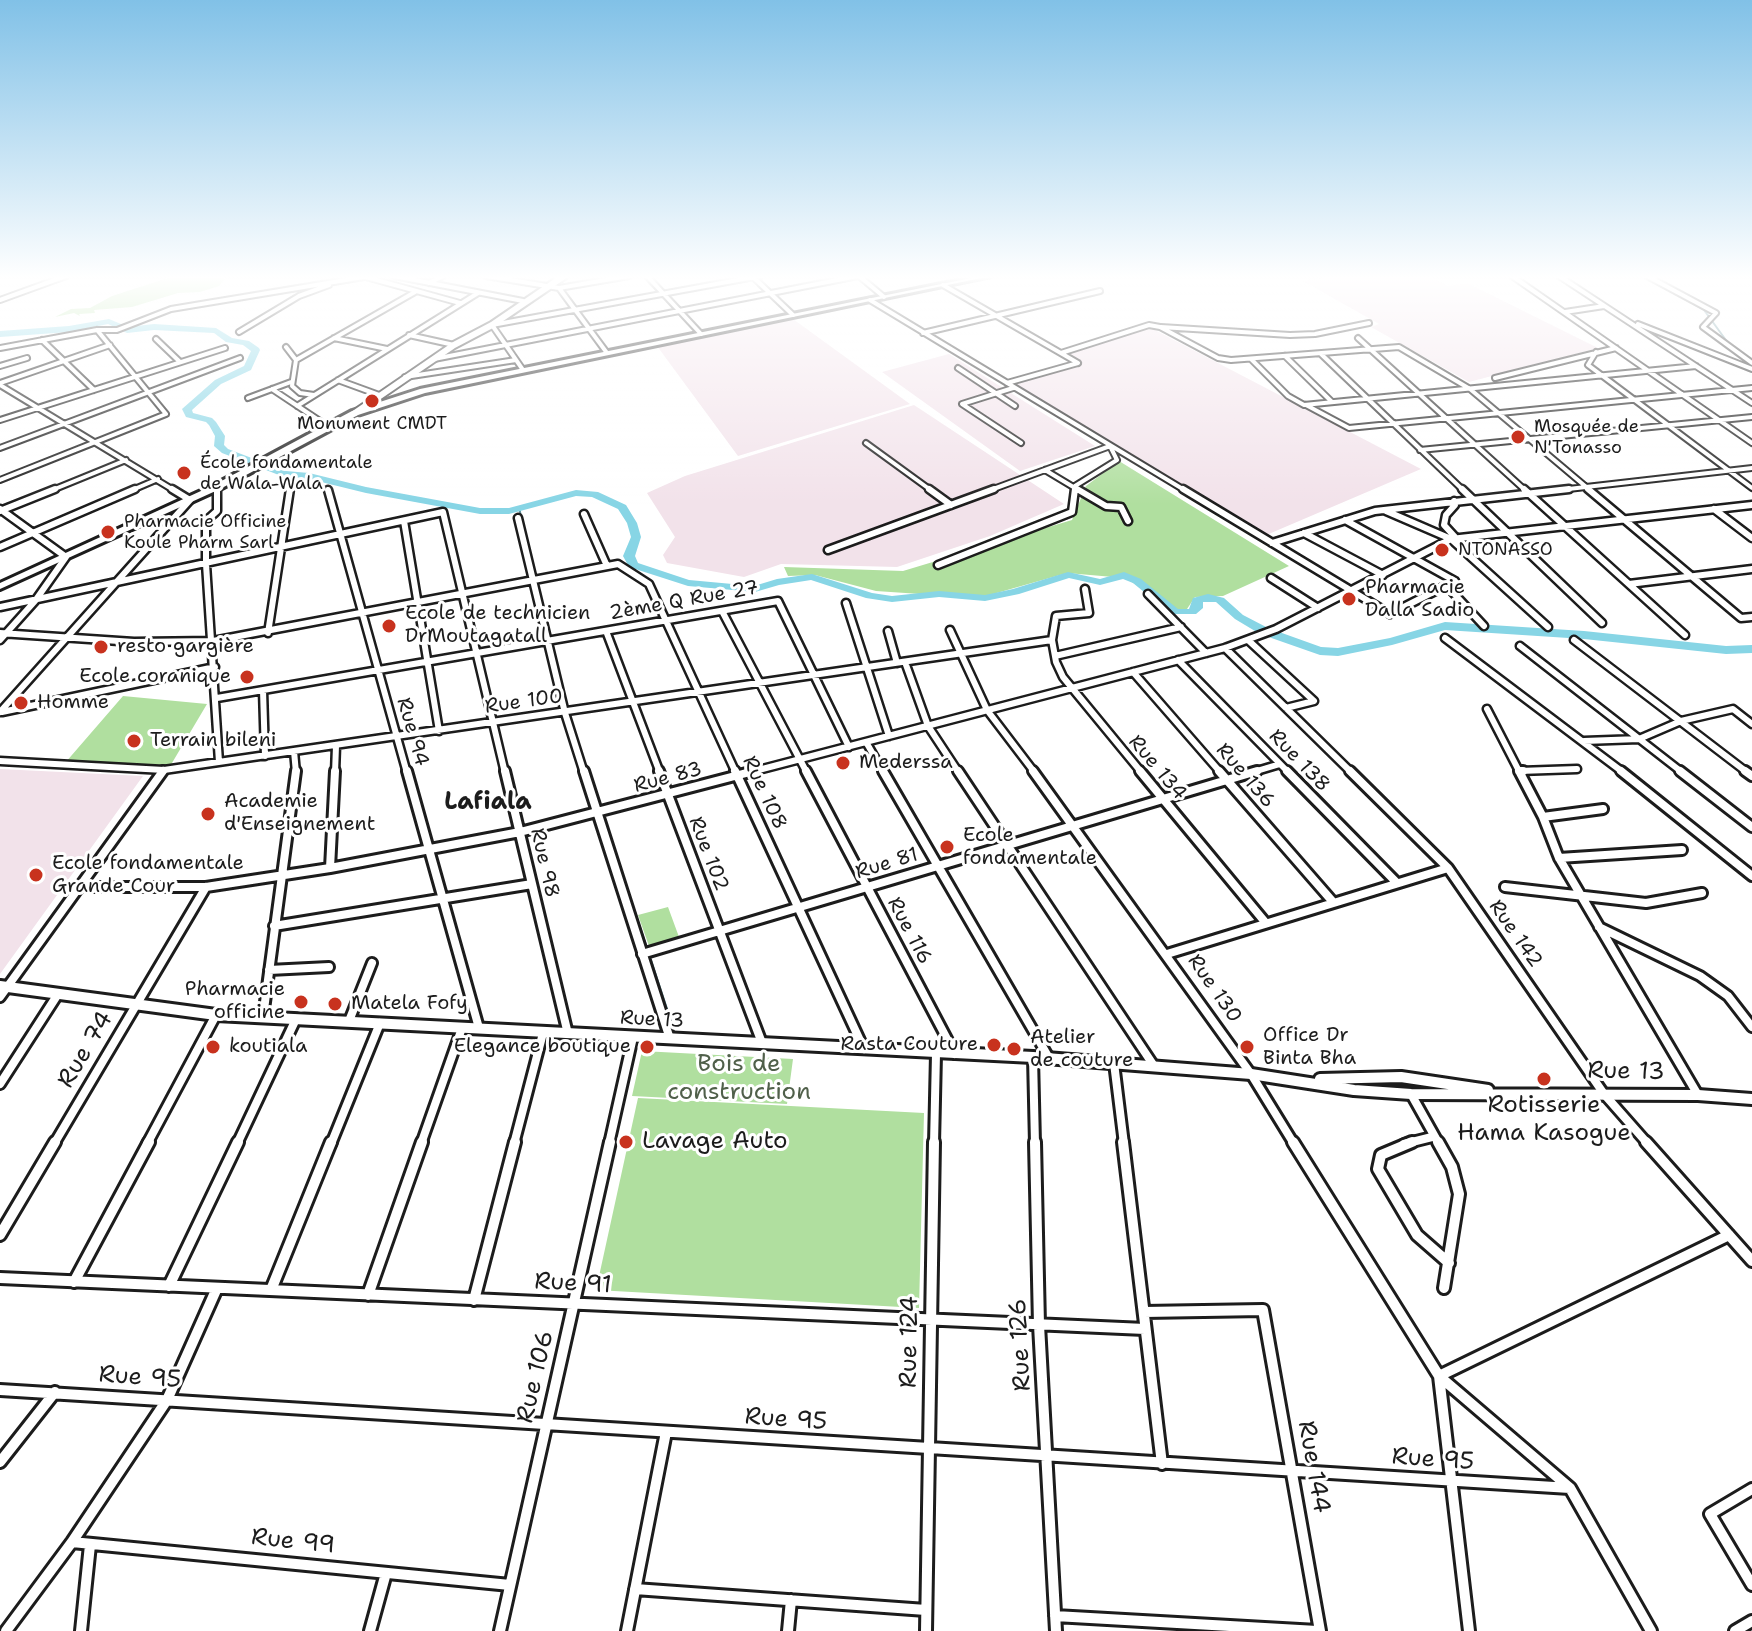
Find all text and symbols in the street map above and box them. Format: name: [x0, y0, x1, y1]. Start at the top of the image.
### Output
marker: Monument CMDT: [363, 392, 381, 410]
place label: Monument CMDT: [297, 413, 447, 435]
place label: Mosquée de N'Tonasso: [1534, 416, 1639, 458]
marker: Mosquée de N'Tonasso: [1509, 428, 1527, 446]
place label: École fondamentale de Wala-Wala: [200, 452, 373, 494]
marker: École fondamentale de Wala-Wala: [175, 464, 193, 482]
place label: Pharmacie Officine Koule Pharm Sarl: [124, 511, 287, 554]
marker: Pharmacie Officine Koule Pharm Sarl: [99, 523, 117, 541]
place label: NTONASSO: [1458, 539, 1553, 561]
marker: NTONASSO: [1433, 541, 1451, 559]
street label: 2ème Q Rue 27: [608, 576, 760, 626]
place label: Pharmacie Dalla Sadio: [1365, 576, 1474, 623]
marker: Pharmacie Dalla Sadio: [1340, 590, 1358, 608]
place label: Ecole de technicien DrMoutagatall: [405, 602, 590, 649]
marker: Ecole de technicien DrMoutagatall: [380, 617, 398, 635]
place label: resto gargière: [117, 635, 254, 659]
marker: resto gargière: [92, 638, 110, 656]
place label: Ecole coranique: [79, 665, 231, 689]
marker: Ecole coranique: [238, 668, 256, 686]
street label: Rue 100: [483, 685, 565, 719]
place label: Homme: [37, 691, 109, 715]
marker: Homme: [12, 694, 30, 712]
street label: Rue 94: [391, 695, 433, 769]
street label: Rue 138: [1263, 725, 1335, 797]
place label: Terrain bileni: [150, 729, 276, 753]
street label: Rue 134: [1123, 731, 1191, 805]
marker: Terrain bileni: [125, 732, 143, 750]
street label: Rue 136: [1210, 739, 1280, 813]
place label: Mederssa: [859, 751, 953, 775]
street label: Rue 108: [737, 752, 791, 834]
marker: Mederssa: [834, 754, 852, 772]
street label: Rue 83: [631, 757, 705, 799]
district label: Lafiala: [444, 789, 532, 817]
place label: Academie d'Enseignement: [224, 790, 375, 837]
marker: Academie d'Enseignement: [199, 805, 217, 823]
street label: Rue 102: [683, 814, 733, 894]
place label: Ecole fondamentale: [963, 824, 1097, 871]
street label: Rue 98: [524, 826, 564, 900]
marker: Ecole fondamentale: [938, 838, 956, 856]
street label: Rue 81: [853, 843, 921, 885]
place label: Ecole fondamentale Grande Cour: [52, 852, 244, 899]
marker: Ecole fondamentale Grande Cour: [27, 866, 45, 884]
street label: Rue 116: [881, 893, 937, 969]
street label: Rue 142: [1483, 896, 1547, 972]
street label: Rue 130: [1182, 950, 1246, 1028]
place label: Pharmacie officine: [185, 978, 285, 1025]
place label: Matela Fofy: [351, 992, 468, 1016]
marker: Pharmacie officine: [292, 993, 310, 1011]
marker: Matela Fofy: [326, 995, 344, 1013]
street label: Rue 13: [619, 1006, 685, 1034]
street label: Rue 74: [52, 1007, 120, 1093]
place label: Office Dr Binta Bha: [1263, 1024, 1356, 1071]
place label: Atelier de couture: [1030, 1026, 1133, 1073]
place label: Rasta Couture: [840, 1033, 978, 1057]
place label: koutiala: [229, 1035, 307, 1059]
place label: Elegance boutique: [454, 1035, 631, 1059]
marker: Rasta Couture: [985, 1036, 1003, 1054]
marker: koutiala: [204, 1038, 222, 1056]
marker: Elegance boutique: [638, 1038, 656, 1056]
marker: Office Dr Binta Bha: [1238, 1038, 1256, 1056]
marker: Atelier de couture: [1005, 1040, 1023, 1058]
park label: Bois de construction: [667, 1051, 811, 1107]
street label: Rue 13: [1587, 1057, 1665, 1087]
marker: Rotisserie Hama Kasogue: [1535, 1070, 1553, 1088]
place label: Rotisserie Hama Kasogue: [1457, 1092, 1631, 1148]
place label: Lavage Auto: [642, 1128, 788, 1156]
marker: Lavage Auto: [617, 1133, 635, 1151]
street label: Rue 91: [534, 1268, 612, 1300]
street label: Rue 124: [895, 1296, 925, 1388]
street label: Rue 126: [1004, 1298, 1038, 1392]
street label: Rue 106: [511, 1328, 561, 1426]
street label: Rue 95: [98, 1361, 182, 1395]
street label: Rue 95: [744, 1403, 828, 1437]
street label: Rue 144: [1291, 1419, 1335, 1515]
street label: Rue 95: [1391, 1443, 1475, 1477]
street label: Rue 99: [250, 1523, 336, 1561]

